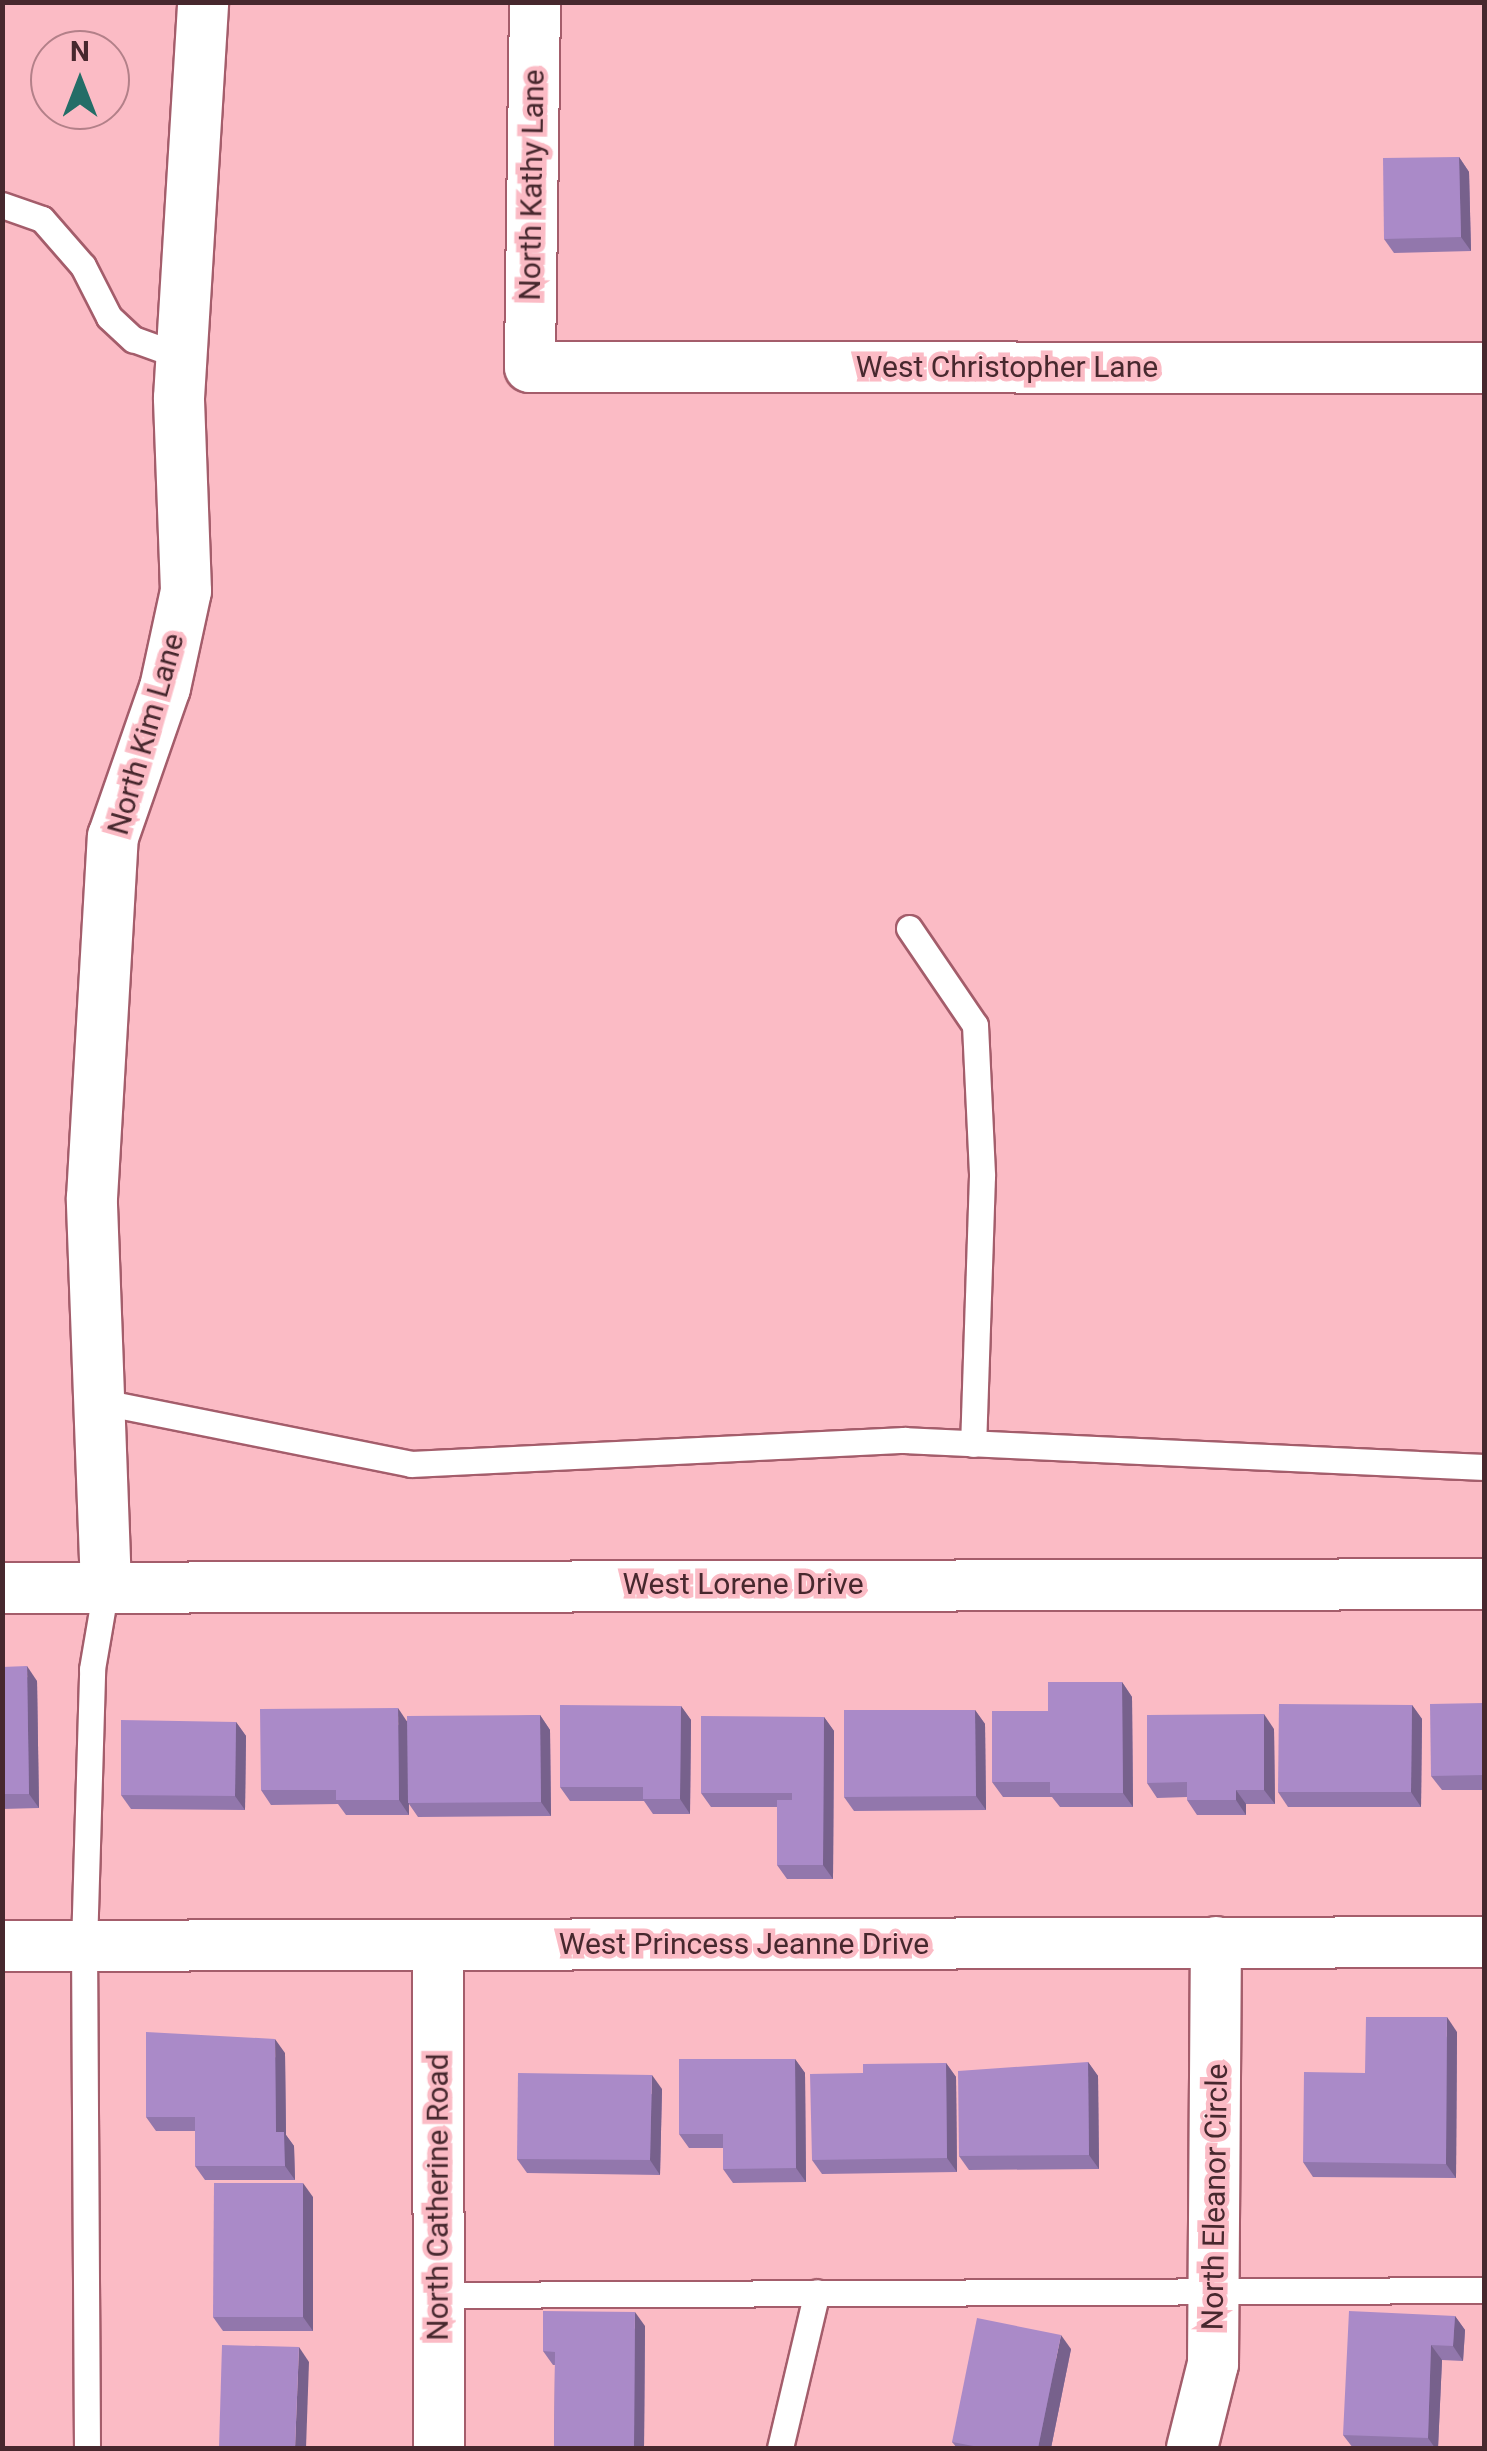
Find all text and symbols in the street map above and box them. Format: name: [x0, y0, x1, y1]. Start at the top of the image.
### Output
north arrow: [30, 30, 130, 130]
text: N: [70, 35, 90, 68]
street label: North Kathy Lane: [512, 69, 552, 301]
street label: West Christopher Lane: [856, 349, 1158, 385]
street label: North Kim Lane: [100, 629, 192, 839]
street label: West Lorene Drive: [622, 1566, 864, 1602]
street label: West Princess Jeanne Drive: [559, 1926, 929, 1962]
street label: North Catherine Road: [420, 2053, 456, 2341]
street label: North Eleanor Circle: [1195, 2063, 1235, 2331]

